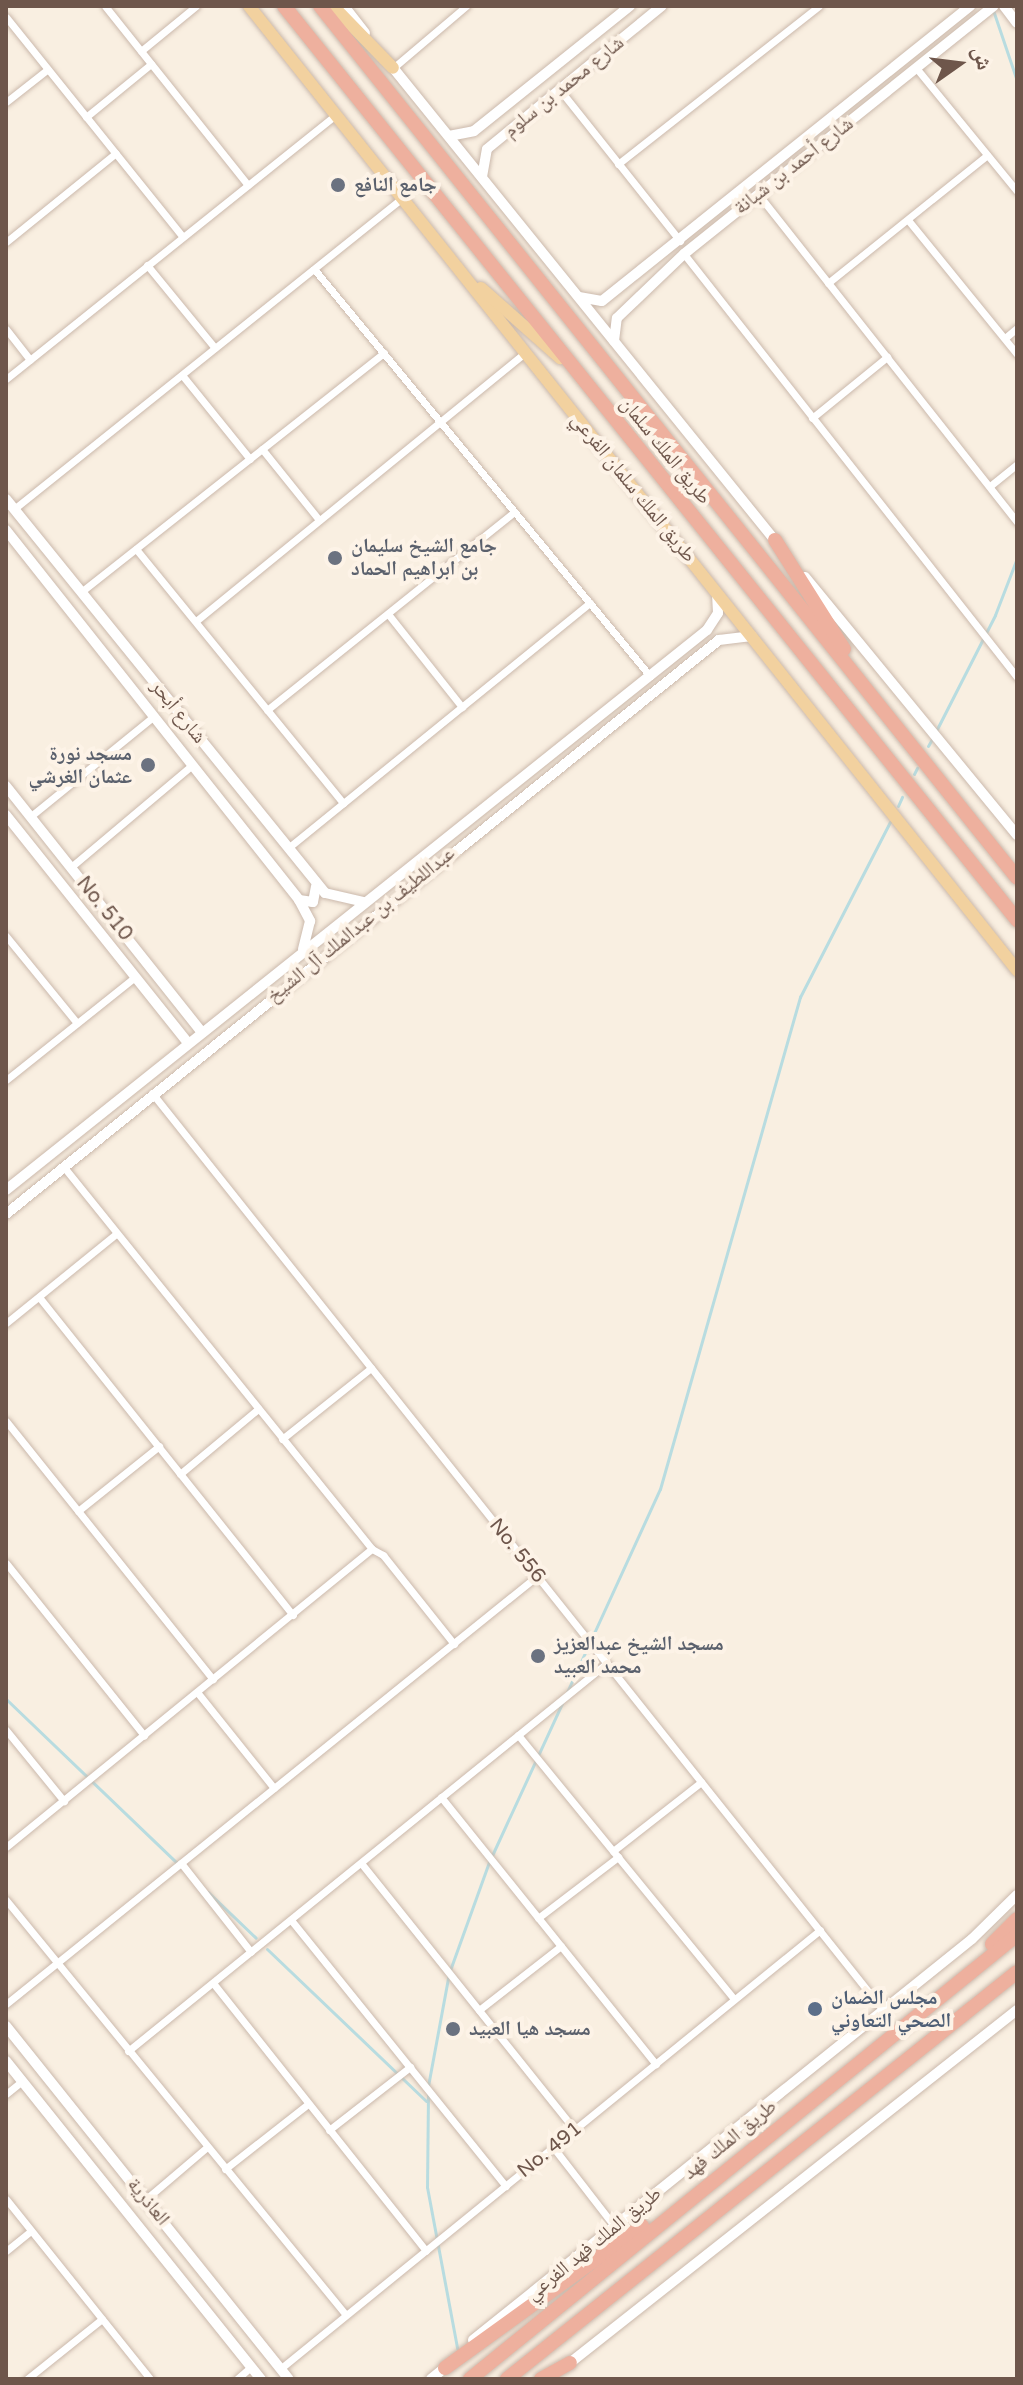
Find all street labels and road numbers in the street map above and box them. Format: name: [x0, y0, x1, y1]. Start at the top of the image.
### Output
street label: شارع محمد بن سلوم: [499, 31, 629, 143]
street label: شارع أحمد بن شبانة: [730, 112, 858, 220]
street label: طريق الملك سلمان: [614, 392, 716, 510]
street label: طريق الملك سلمان الفرعي: [565, 408, 701, 568]
street label: شارع أبحر: [145, 675, 211, 749]
street label: عبداللطيف بن عبدالملك آل الشيخ: [262, 842, 460, 1008]
street label: No. 510: [71, 872, 137, 946]
street label: No. 556: [484, 1514, 550, 1588]
street label: طريق الملك فهد: [678, 2095, 782, 2185]
street label: No. 491: [513, 2117, 587, 2183]
street label: العاذرية: [122, 2173, 174, 2231]
street label: طريق الملك فهد الفرعي: [521, 2182, 667, 2306]

